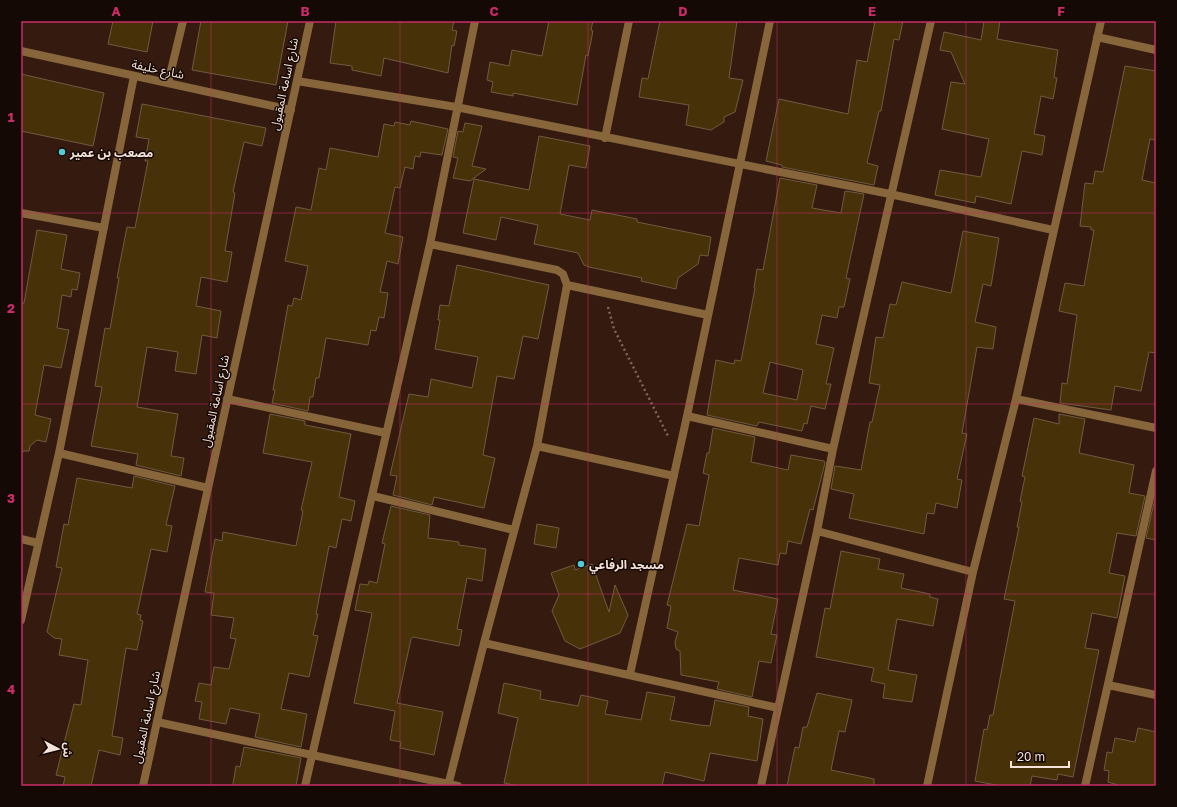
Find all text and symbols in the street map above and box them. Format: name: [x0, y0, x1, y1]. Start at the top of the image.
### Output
text: A: [111, 3, 121, 19]
text: B: [300, 3, 310, 19]
text: C: [489, 3, 499, 19]
text: D: [678, 3, 688, 19]
text: E: [868, 3, 876, 19]
text: F: [1057, 3, 1065, 19]
street label: شارع اسامة المقبول: [267, 36, 303, 132]
street label: شارع خليفة: [130, 56, 186, 84]
text: 1: [8, 109, 15, 125]
place label: مصعب بن عمير: [69, 145, 153, 160]
marker: مصعب بن عمير: [57, 147, 67, 157]
text: 2: [7, 300, 15, 316]
street label: شارع اسامة المقبول: [198, 353, 234, 449]
text: 3: [7, 490, 15, 506]
place label: مسجد الرفاعي: [589, 557, 664, 574]
marker: مسجد الرفاعي: [576, 559, 586, 569]
street label: شارع اسامة المقبول: [129, 669, 165, 765]
text: 4: [7, 681, 15, 697]
north arrow: [38, 729, 78, 769]
text: ش: [60, 742, 76, 759]
scale bar: [1011, 743, 1069, 769]
text: 20 m: [1017, 749, 1045, 764]

